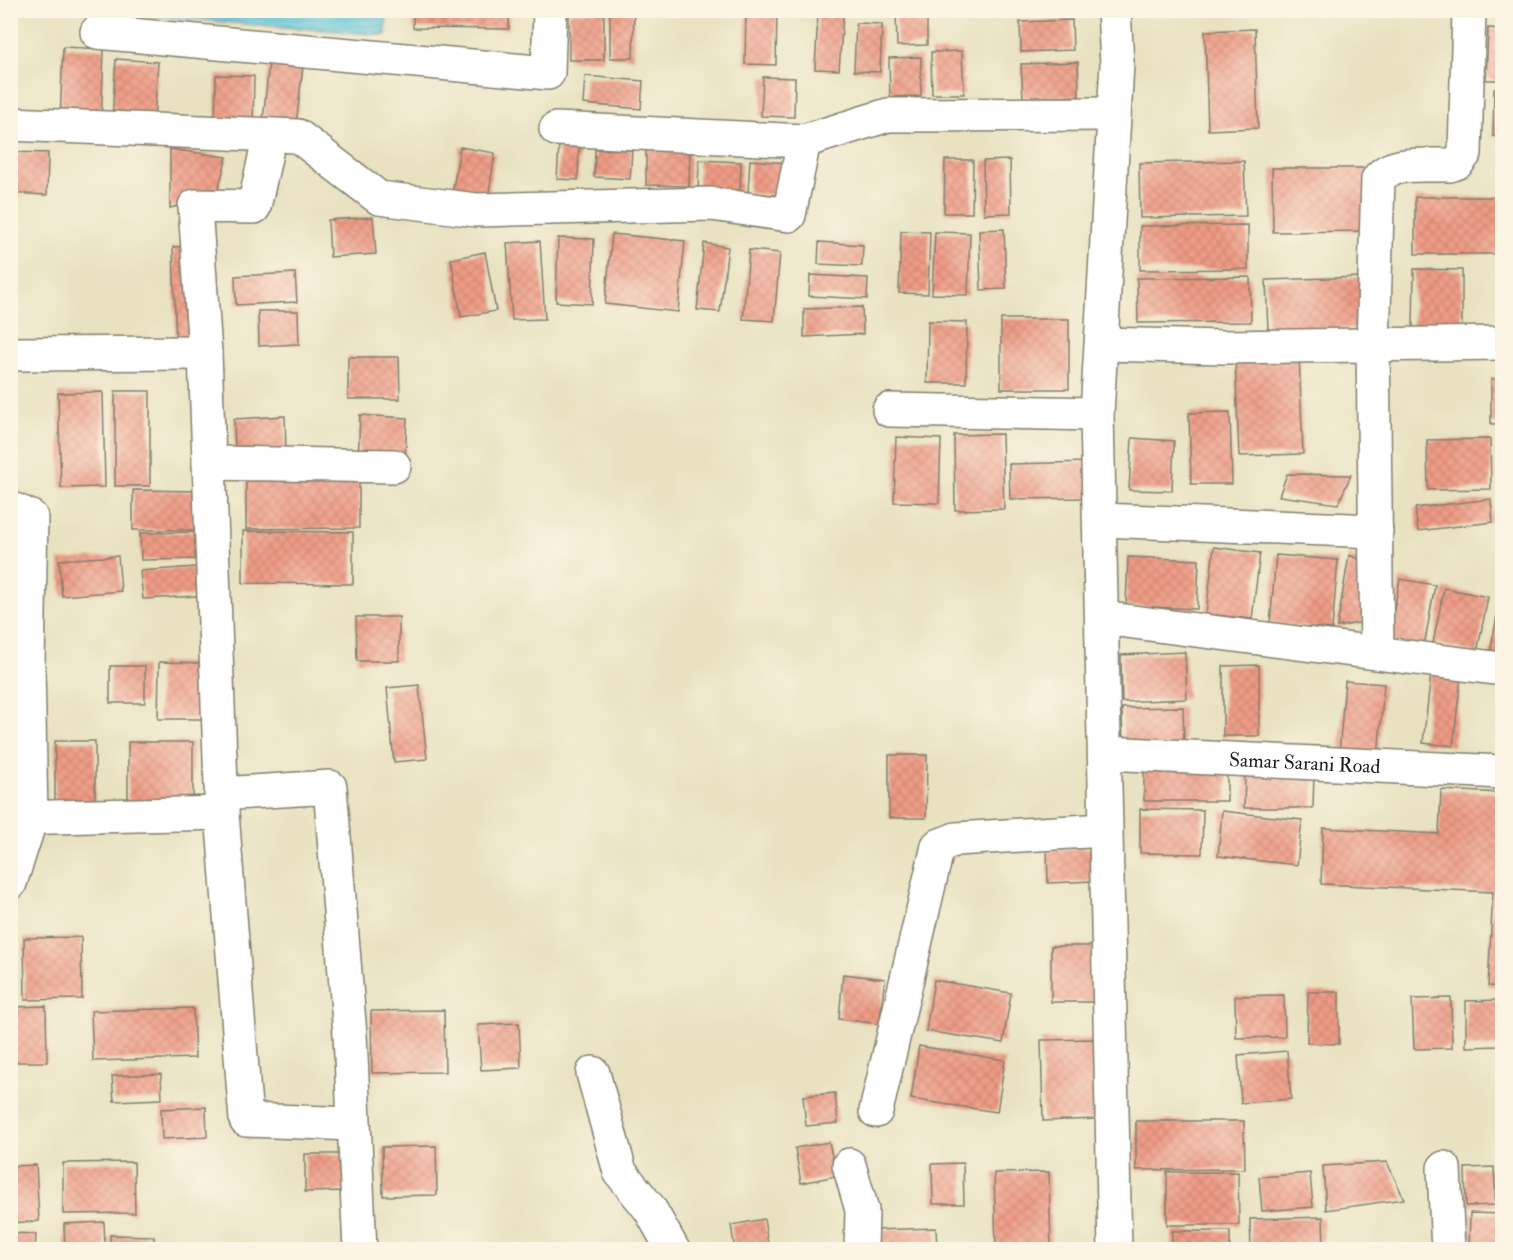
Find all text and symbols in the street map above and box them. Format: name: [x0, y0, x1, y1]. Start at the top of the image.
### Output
street label: Samar Sarani Road: [1228, 746, 1381, 779]

